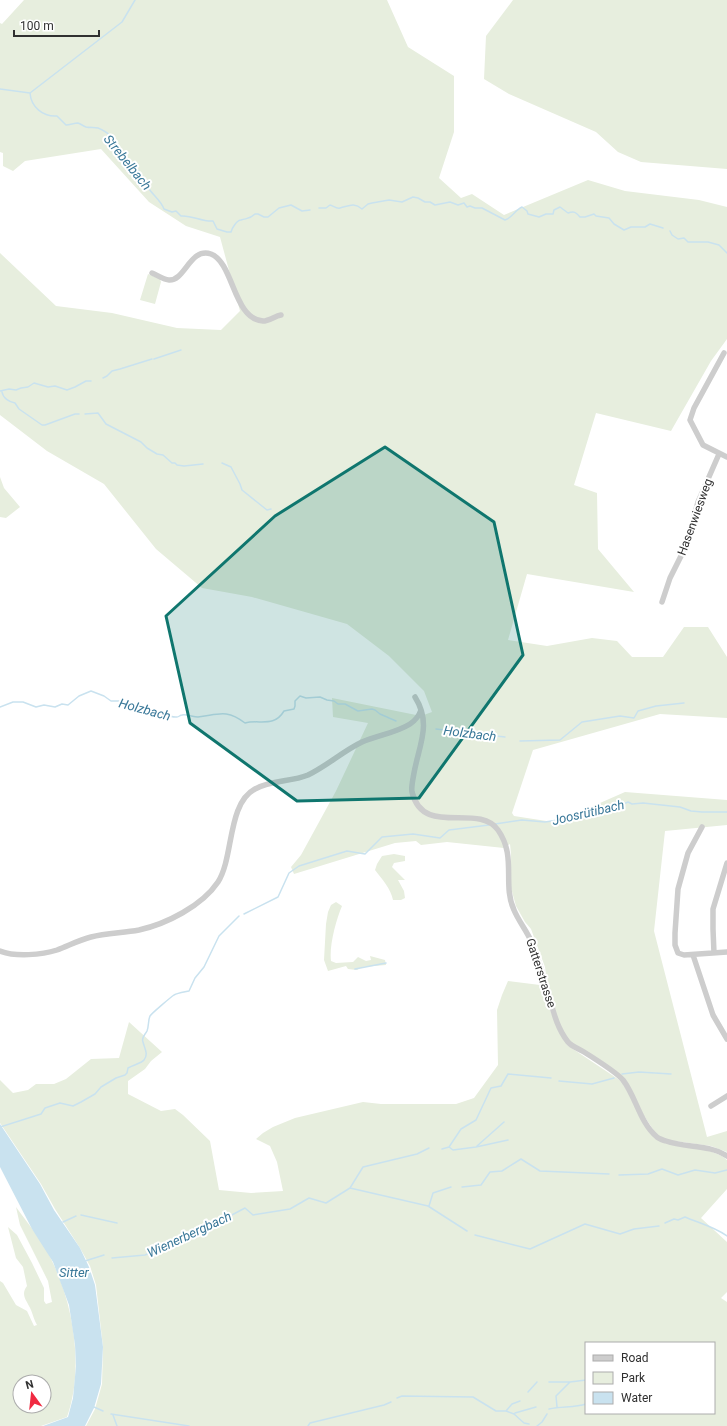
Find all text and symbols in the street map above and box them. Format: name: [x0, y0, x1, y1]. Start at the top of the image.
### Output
scale bar: [14, 12, 99, 38]
text: 100 m: [20, 19, 54, 33]
water label: Strebelbach: [101, 132, 154, 193]
street label: Hasenwiesweg: [675, 477, 715, 557]
water label: Holzbach: [117, 695, 172, 724]
water label: Holzbach: [443, 723, 497, 744]
water label: Joosrütibach: [550, 797, 626, 828]
street label: Gatterstrasse: [523, 936, 559, 1010]
water label: Wienerbergbach: [145, 1208, 234, 1261]
water label: Sitter: [59, 1265, 90, 1280]
legend: [585, 1342, 715, 1414]
text: Road: [621, 1351, 649, 1365]
text: Park: [621, 1371, 646, 1385]
north arrow: [12, 1374, 52, 1414]
text: N: [24, 1377, 35, 1392]
text: Water: [621, 1391, 652, 1405]

